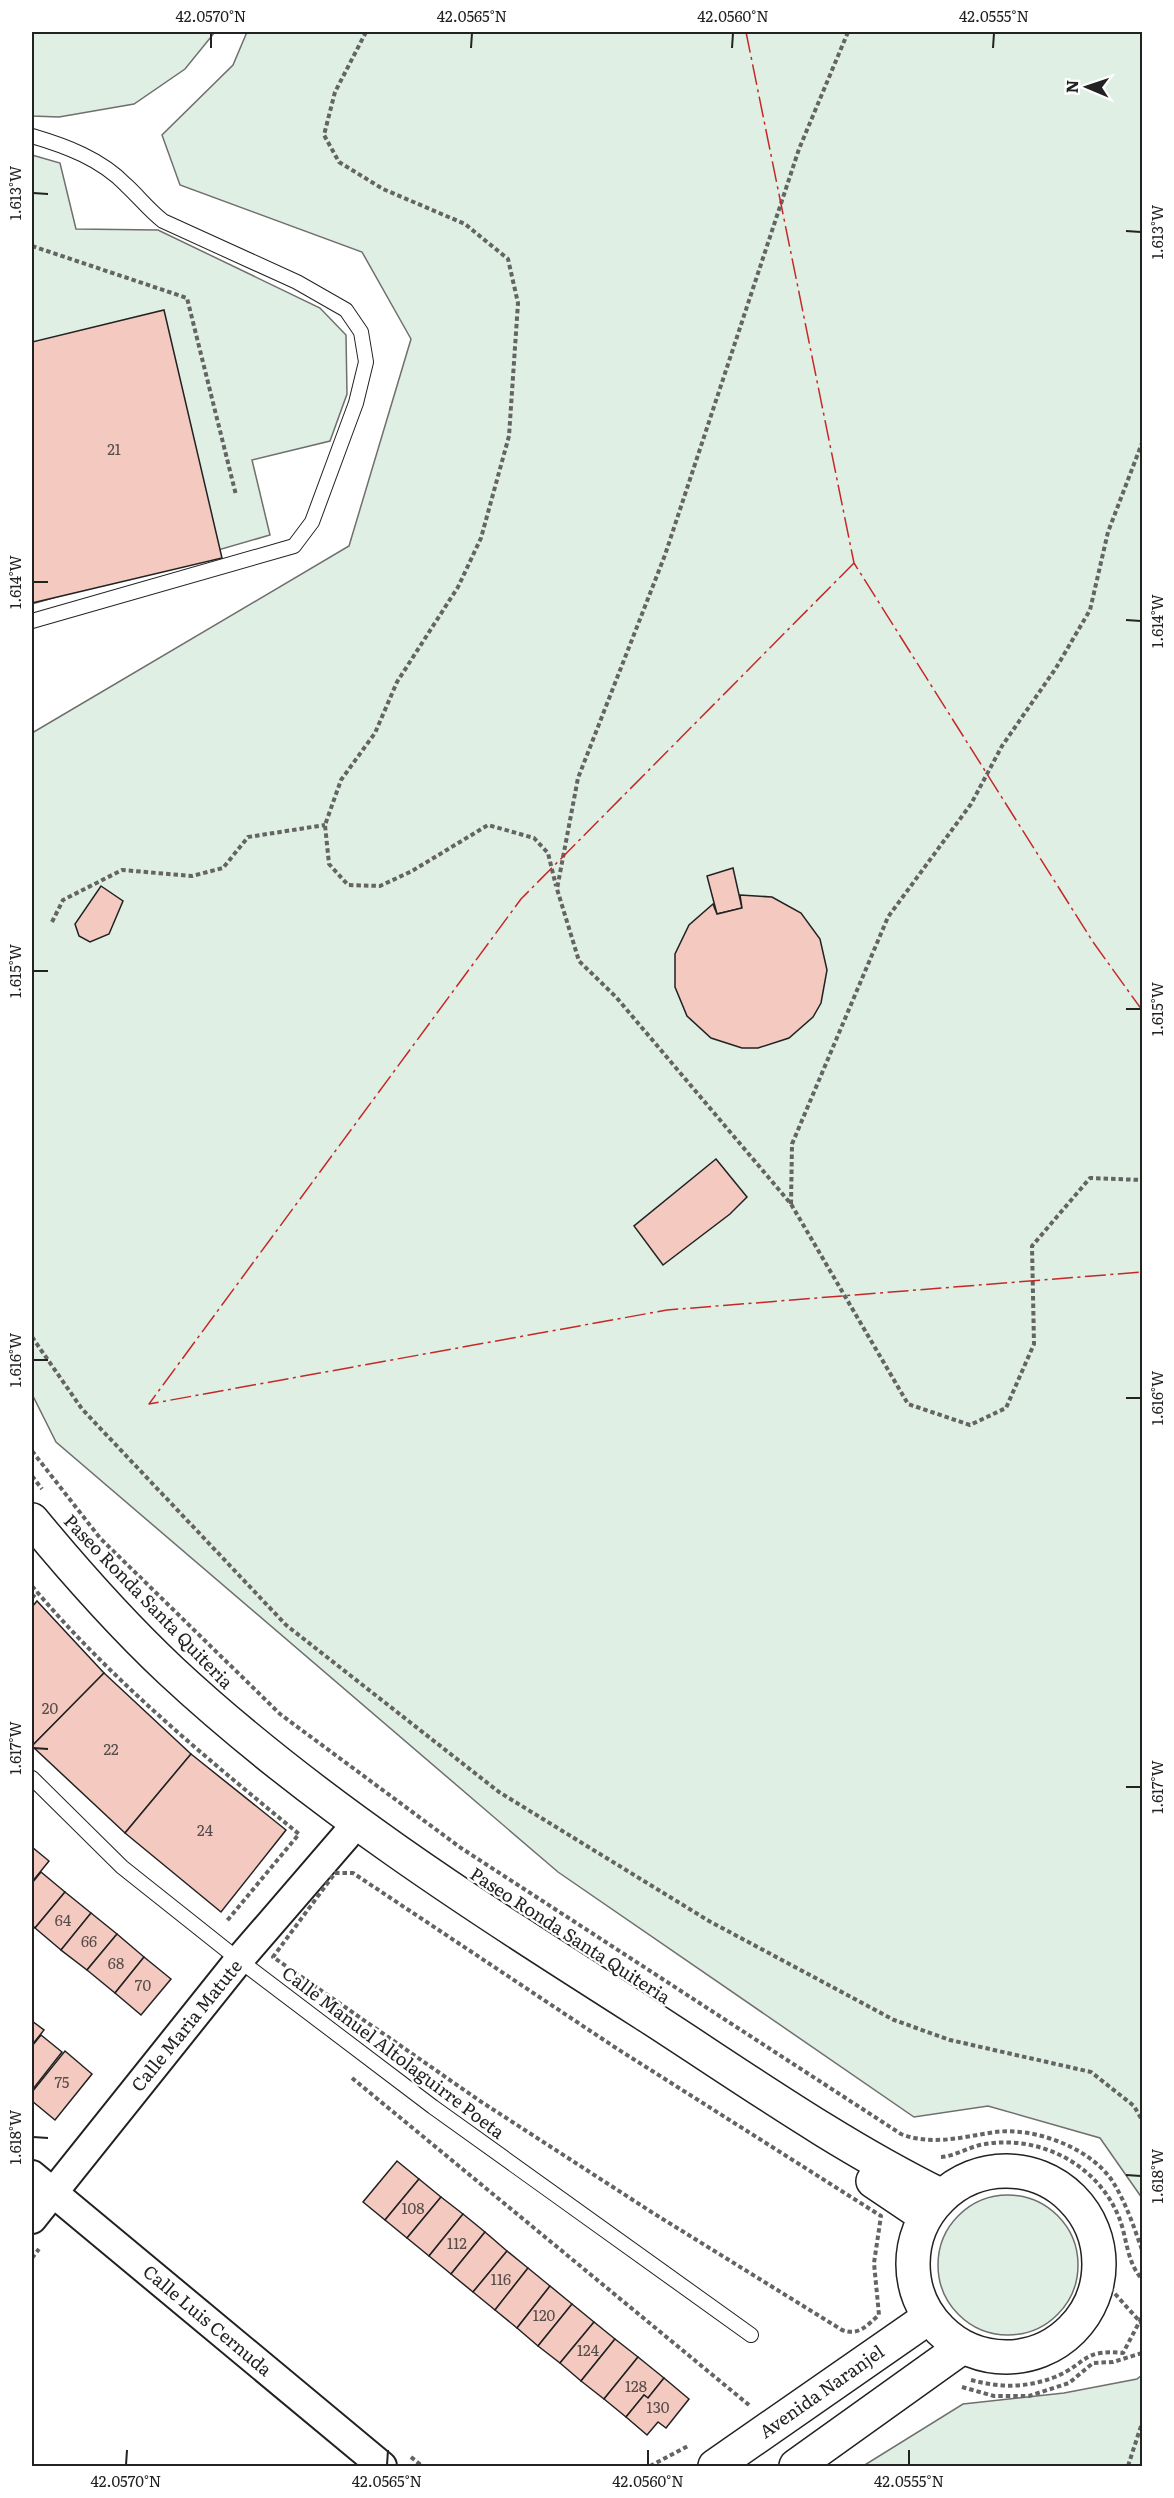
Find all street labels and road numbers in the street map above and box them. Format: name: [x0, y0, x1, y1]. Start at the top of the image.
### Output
street label: Paseo Ronda Santa Quiteria: [58, 1507, 240, 1695]
street label: Paseo Ronda Santa Quiteria: [465, 1860, 677, 2010]
street label: Calle Maria Matute: [124, 1953, 248, 2097]
street label: Calle Manuel Altolaguirre Poeta: [277, 1959, 511, 2145]
street label: Calle Luis Cernuda: [138, 2258, 279, 2382]
street label: Avenida Naranjel: [753, 2337, 889, 2444]

